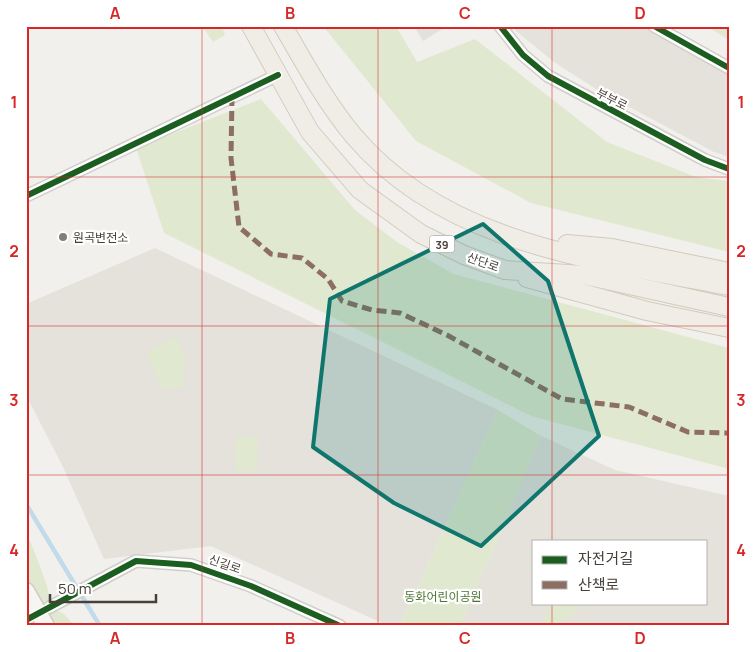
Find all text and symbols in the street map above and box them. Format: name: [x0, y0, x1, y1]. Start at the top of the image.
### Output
text: A: [110, 2, 121, 24]
text: B: [285, 2, 295, 24]
text: C: [459, 2, 471, 24]
text: D: [634, 2, 646, 24]
street label: 부부로: [593, 84, 631, 114]
text: 1: [10, 91, 18, 113]
text: 1: [737, 91, 745, 113]
place label: 원곡변전소: [73, 229, 128, 246]
marker: 원곡변전소: [57, 231, 69, 243]
road number: 39: [430, 235, 454, 252]
text: 2: [9, 240, 19, 262]
text: 2: [736, 240, 746, 262]
street label: 산단로: [465, 248, 501, 276]
text: 3: [9, 389, 19, 411]
text: 3: [736, 389, 746, 411]
text: 4: [9, 539, 19, 561]
text: 4: [736, 539, 746, 561]
legend: [532, 540, 708, 604]
text: 자전거길: [578, 548, 633, 569]
street label: 신길로: [207, 551, 243, 577]
scale bar: [50, 572, 156, 604]
text: 산책로: [578, 574, 619, 595]
text: 50 m: [58, 578, 92, 599]
park label: 동화어린이공원: [404, 588, 482, 605]
text: A: [110, 627, 121, 649]
text: B: [285, 627, 295, 649]
text: C: [459, 627, 471, 649]
text: D: [634, 627, 646, 649]

